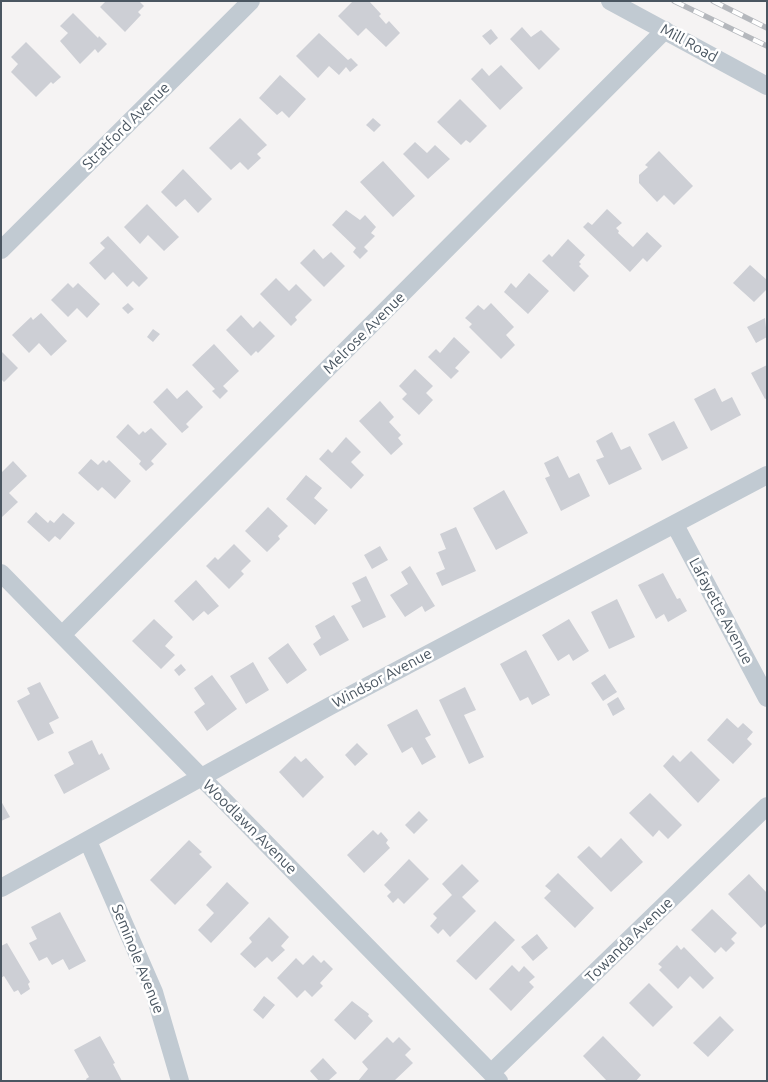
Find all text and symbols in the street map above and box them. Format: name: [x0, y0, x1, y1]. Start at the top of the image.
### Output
street label: Mill Road: [657, 20, 721, 66]
street label: Stratford Avenue: [79, 79, 173, 173]
street label: Melrose Avenue: [319, 288, 409, 378]
street label: Lafayette Avenue: [685, 555, 757, 667]
street label: Windsor Avenue: [329, 644, 435, 712]
street label: Woodlawn Avenue: [199, 776, 301, 878]
street label: Towanda Avenue: [581, 894, 677, 986]
street label: Seminole Avenue: [108, 902, 168, 1016]

